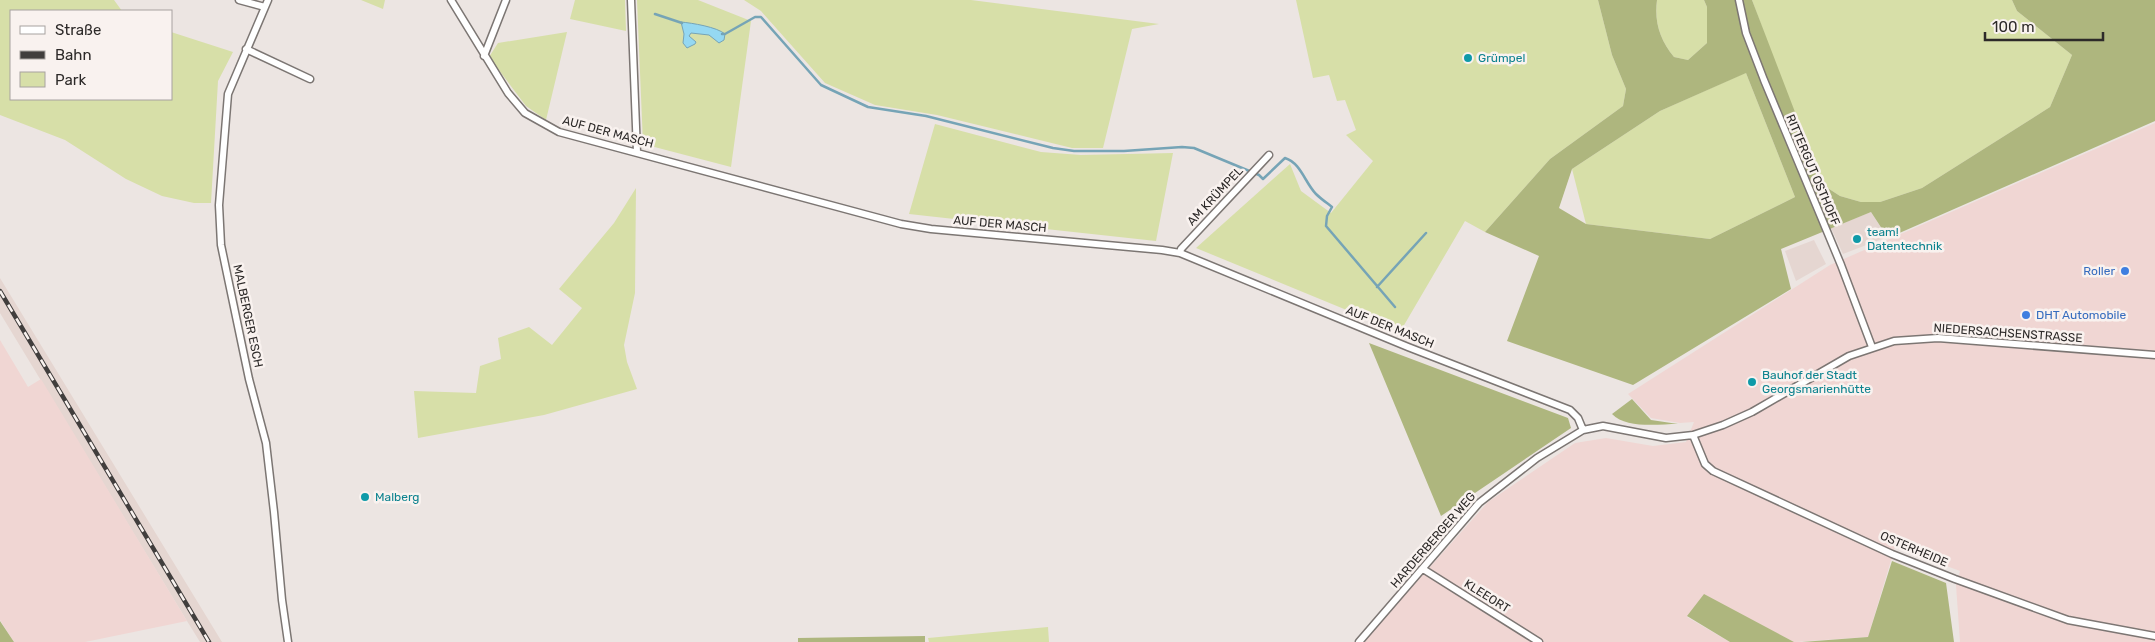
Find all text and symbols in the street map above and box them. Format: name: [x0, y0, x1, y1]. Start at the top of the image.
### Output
legend: [10, 10, 172, 100]
scale bar: [1985, 10, 2102, 42]
text: 100 m: [1992, 18, 2034, 36]
text: Straße: [55, 21, 101, 39]
text: Bahn: [55, 46, 92, 64]
place label: Grümpel: [1478, 51, 1525, 65]
marker: Grümpel: [1462, 52, 1474, 64]
text: Park: [55, 71, 86, 89]
street label: RITTERGUT OSTHOFF: [1783, 112, 1843, 228]
street label: AUF DER MASCH: [561, 113, 655, 151]
street label: AM KRÜMPEL: [1184, 164, 1246, 228]
street label: AUF DER MASCH: [953, 213, 1047, 235]
place label: team! Datentechnik: [1867, 225, 1943, 253]
marker: team! Datentechnik: [1851, 233, 1863, 245]
street label: MALBERGER ESCH: [230, 263, 266, 369]
place label: Roller: [2083, 264, 2115, 278]
marker: Roller: [2119, 265, 2131, 277]
street label: AUF DER MASCH: [1344, 303, 1436, 351]
place label: DHT Automobile: [2036, 308, 2126, 322]
marker: DHT Automobile: [2020, 309, 2032, 321]
street label: NIEDERSACHSENSTRASSE: [1933, 321, 2083, 345]
place label: Bauhof der Stadt Georgsmarienhütte: [1762, 368, 1871, 396]
marker: Bauhof der Stadt Georgsmarienhütte: [1746, 376, 1758, 388]
street label: HARDERBERGER WEG: [1388, 489, 1478, 591]
place label: Malberg: [375, 490, 420, 504]
marker: Malberg: [359, 491, 371, 503]
street label: OSTERHEIDE: [1878, 528, 1950, 570]
street label: KLEEORT: [1462, 576, 1512, 616]

